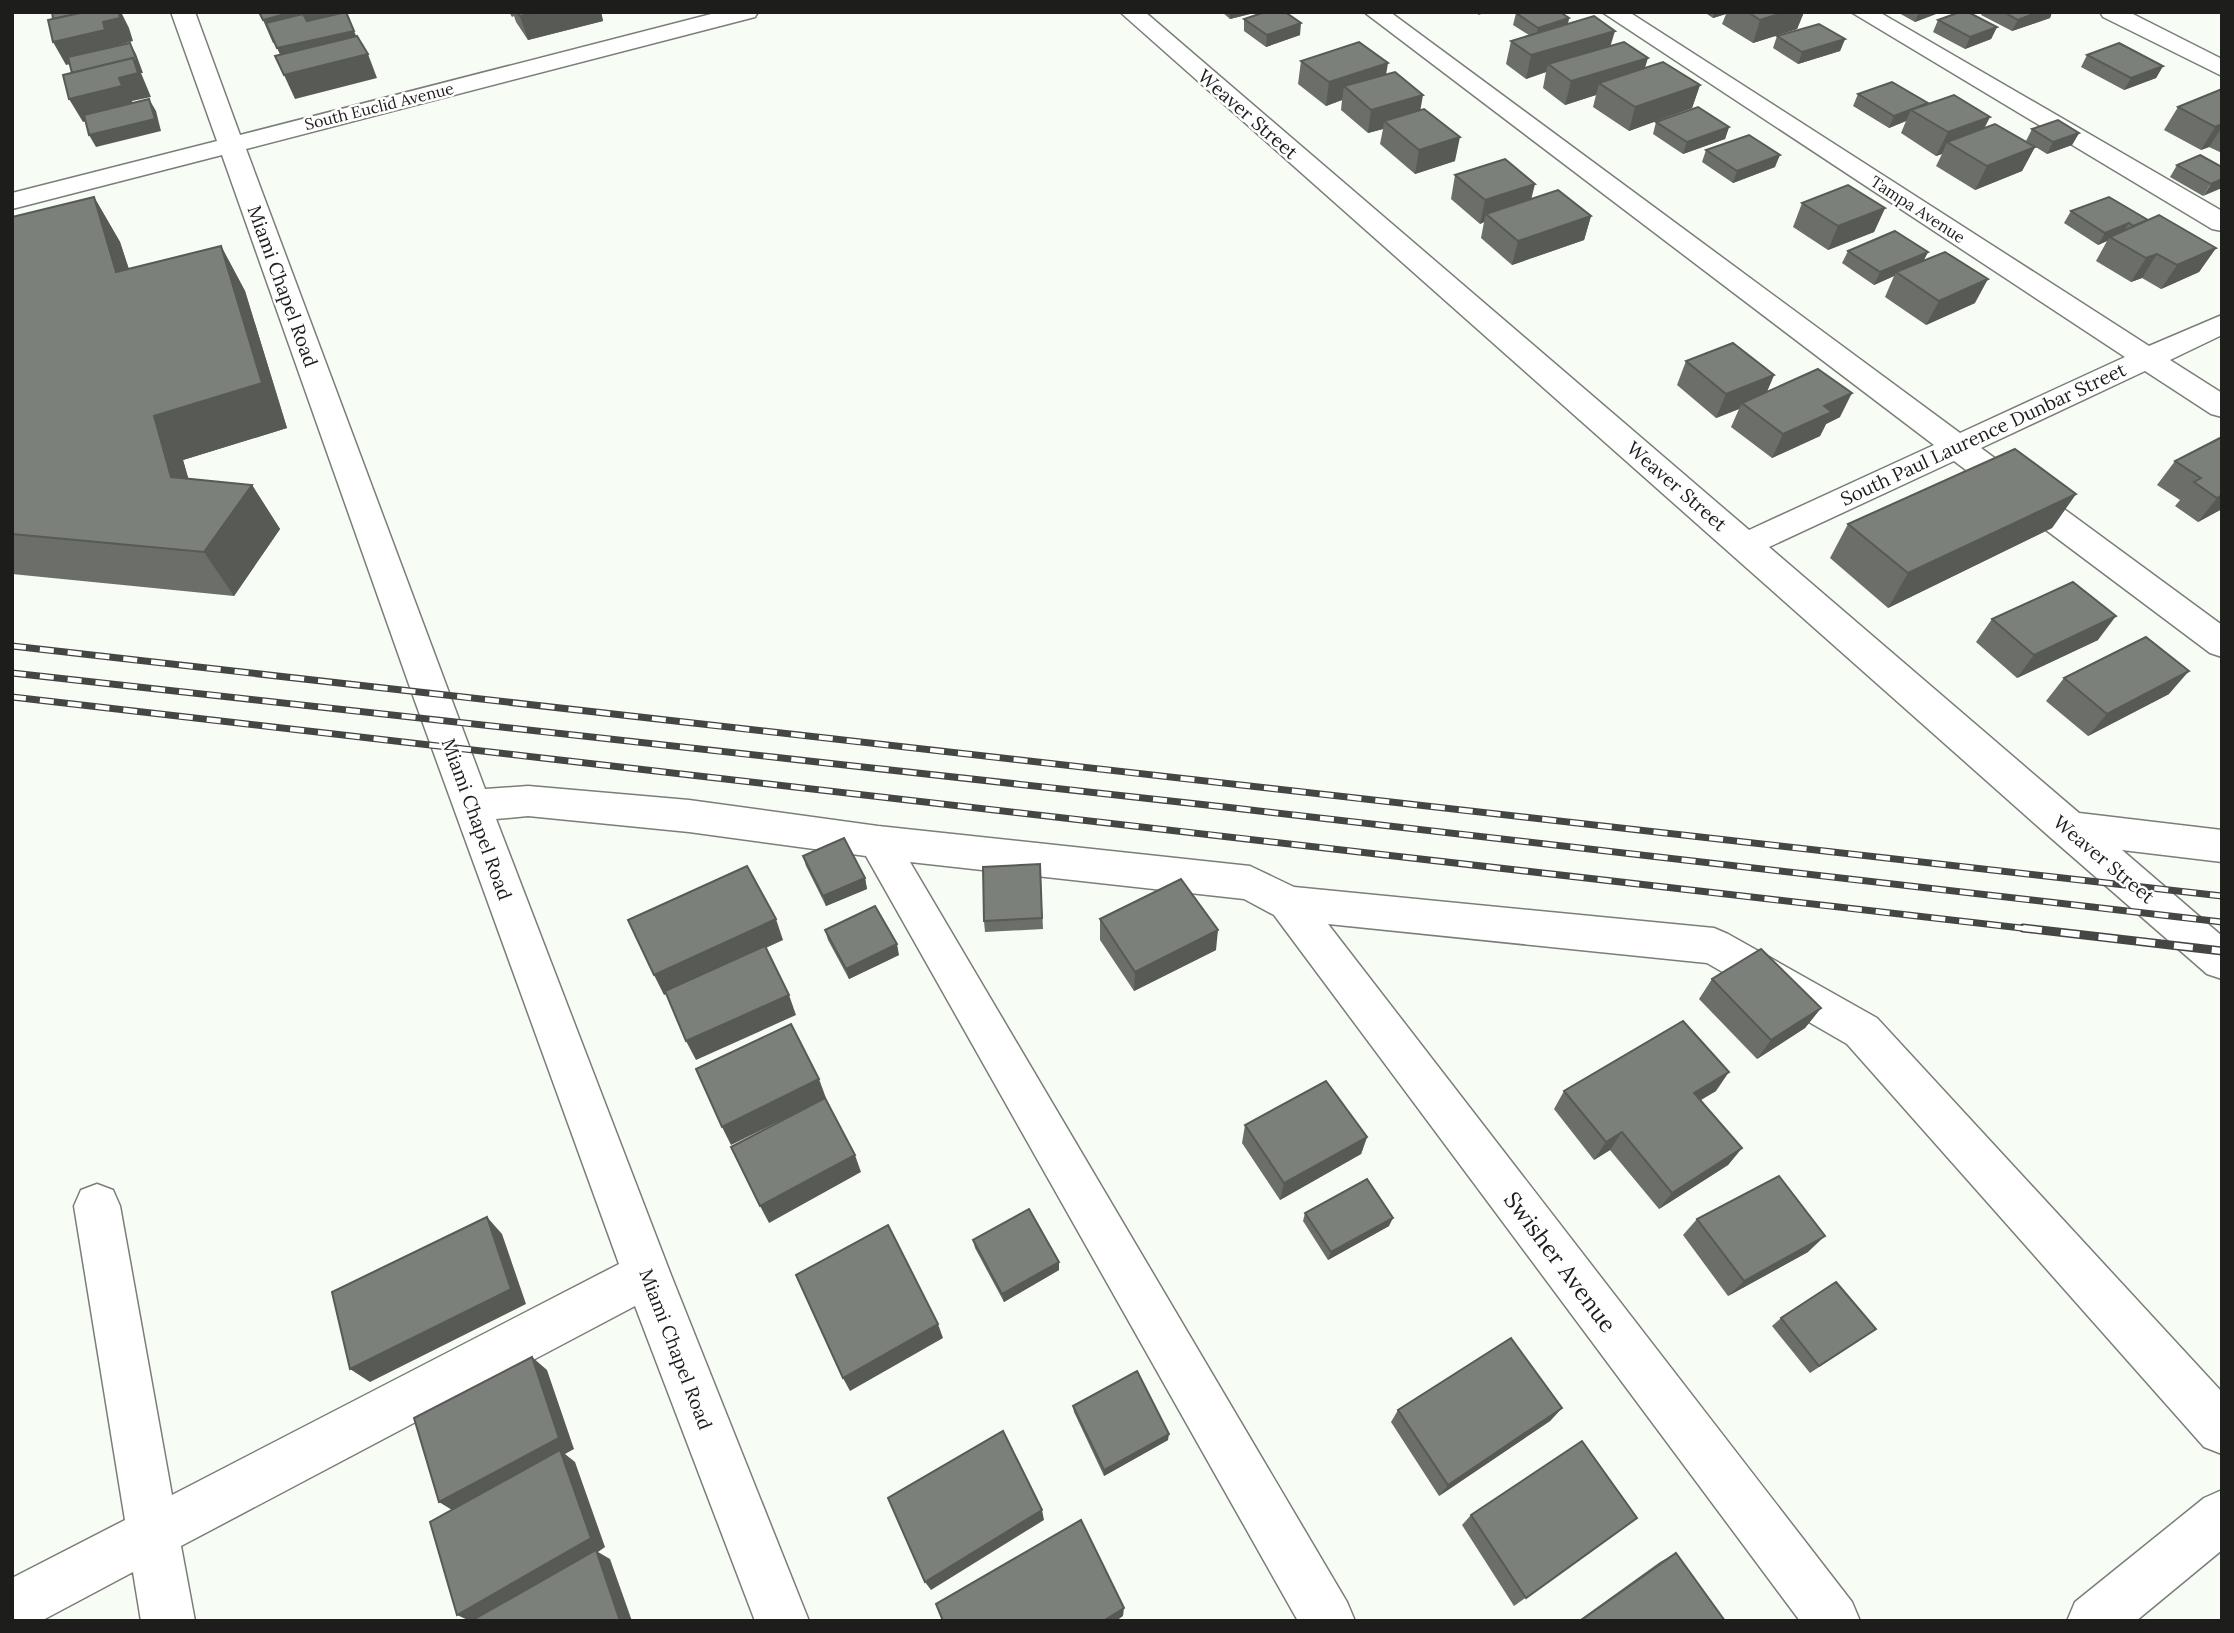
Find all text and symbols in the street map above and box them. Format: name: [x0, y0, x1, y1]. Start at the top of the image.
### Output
street label: Weaver Street: [1193, 64, 1303, 164]
street label: South Euclid Avenue: [302, 78, 456, 134]
street label: Tampa Avenue: [1867, 171, 1969, 247]
street label: Miami Chapel Road: [243, 202, 323, 370]
street label: South Paul Laurence Dunbar Street: [1836, 357, 2130, 511]
street label: Weaver Street: [1622, 436, 1732, 536]
street label: Miami Chapel Road: [437, 735, 517, 903]
street label: Weaver Street: [2048, 810, 2160, 909]
street label: Swisher Avenue: [1498, 1186, 1623, 1338]
street label: Miami Chapel Road: [634, 1265, 718, 1433]

